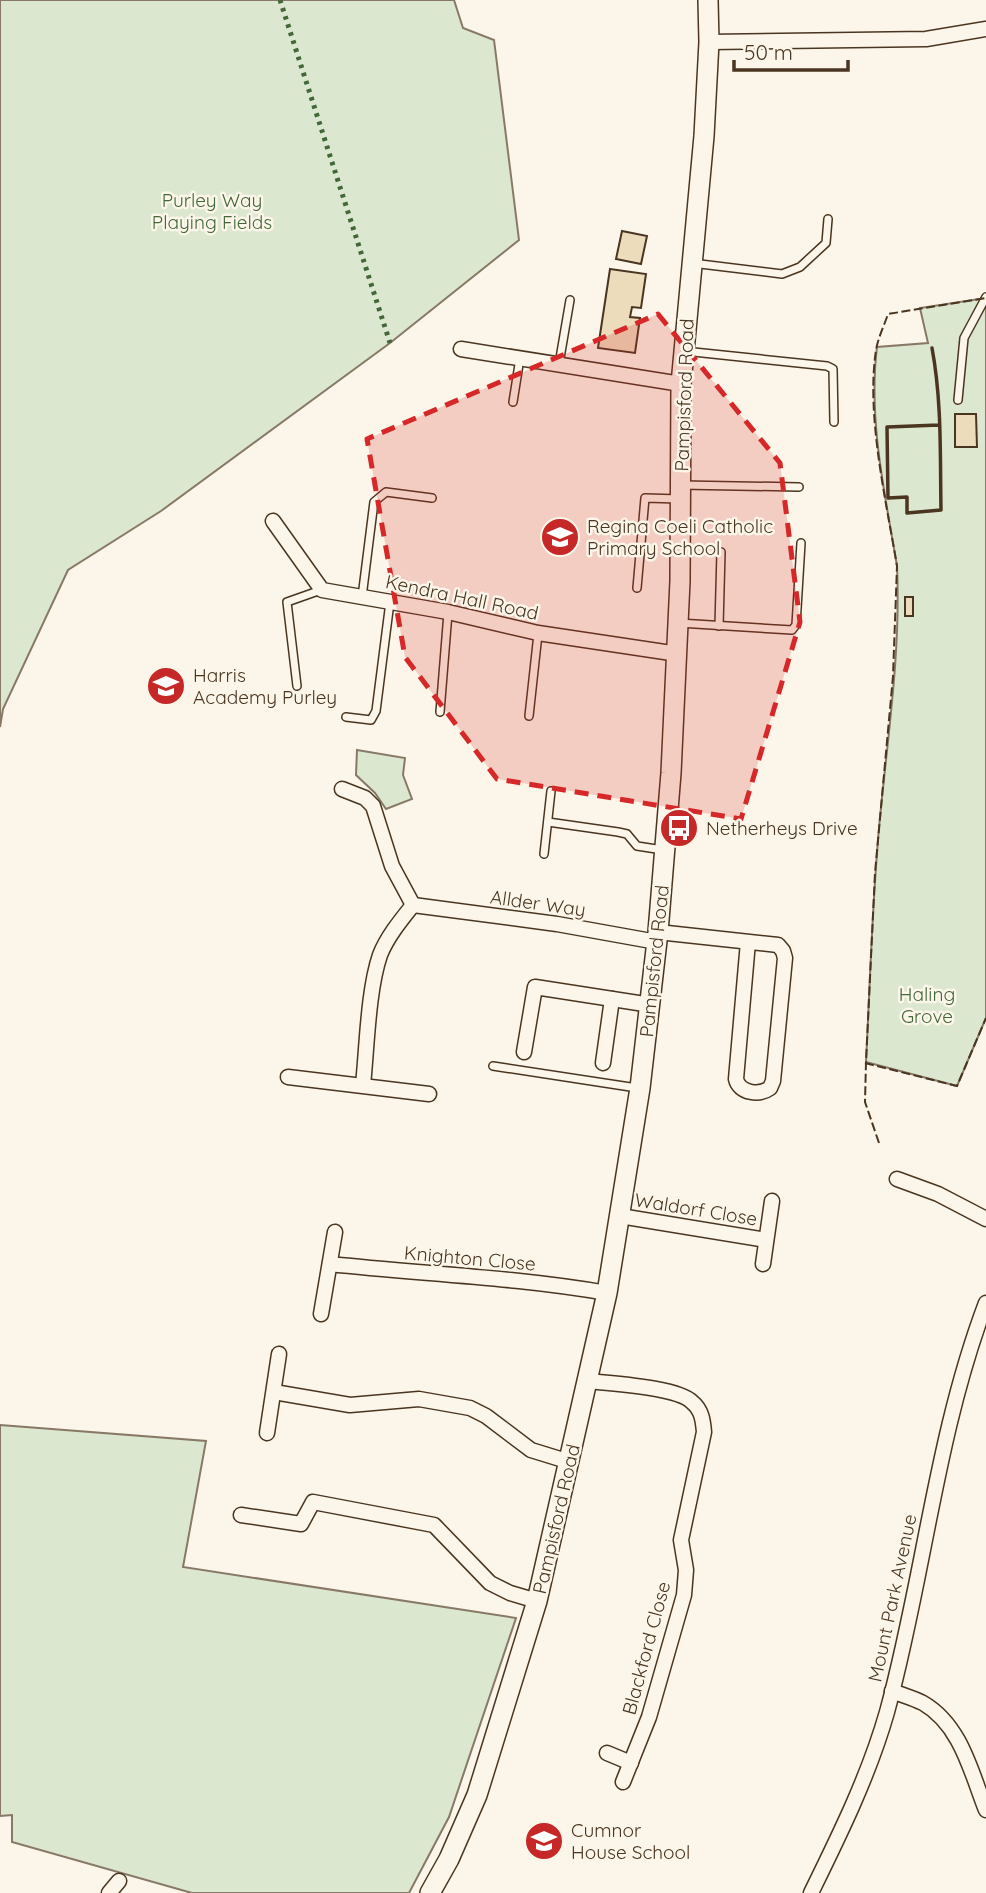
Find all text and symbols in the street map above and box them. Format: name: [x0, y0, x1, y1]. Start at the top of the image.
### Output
scale bar: [734, 28, 848, 72]
text: 50 m: [744, 39, 793, 65]
park label: Purley Way Playing Fields: [152, 188, 272, 234]
street label: Pampisford Road: [669, 318, 699, 472]
place label: Regina Coeli Catholic Primary School: [587, 514, 773, 560]
school or university icon: Regina Coeli Catholic Primary School: [539, 516, 581, 558]
street label: Kendra Hall Road: [383, 569, 541, 625]
place label: Harris Academy Purley: [193, 663, 337, 709]
school or university icon: Harris Academy Purley: [145, 665, 187, 707]
bus stop icon: Netherheys Drive: [658, 807, 700, 849]
place label: Netherheys Drive: [706, 816, 858, 840]
street label: Allder Way: [489, 884, 587, 922]
street label: Pampisford Road: [634, 884, 674, 1038]
park label: Haling Grove: [899, 982, 955, 1028]
street label: Waldorf Close: [633, 1187, 759, 1231]
street label: Knighton Close: [403, 1240, 537, 1276]
street label: Pampisford Road: [527, 1442, 585, 1596]
street label: Mount Park Avenue: [862, 1512, 922, 1684]
street label: Blackford Close: [617, 1579, 675, 1717]
place label: Cumnor House School: [571, 1818, 690, 1864]
school or university icon: Cumnor House School: [523, 1820, 565, 1862]

